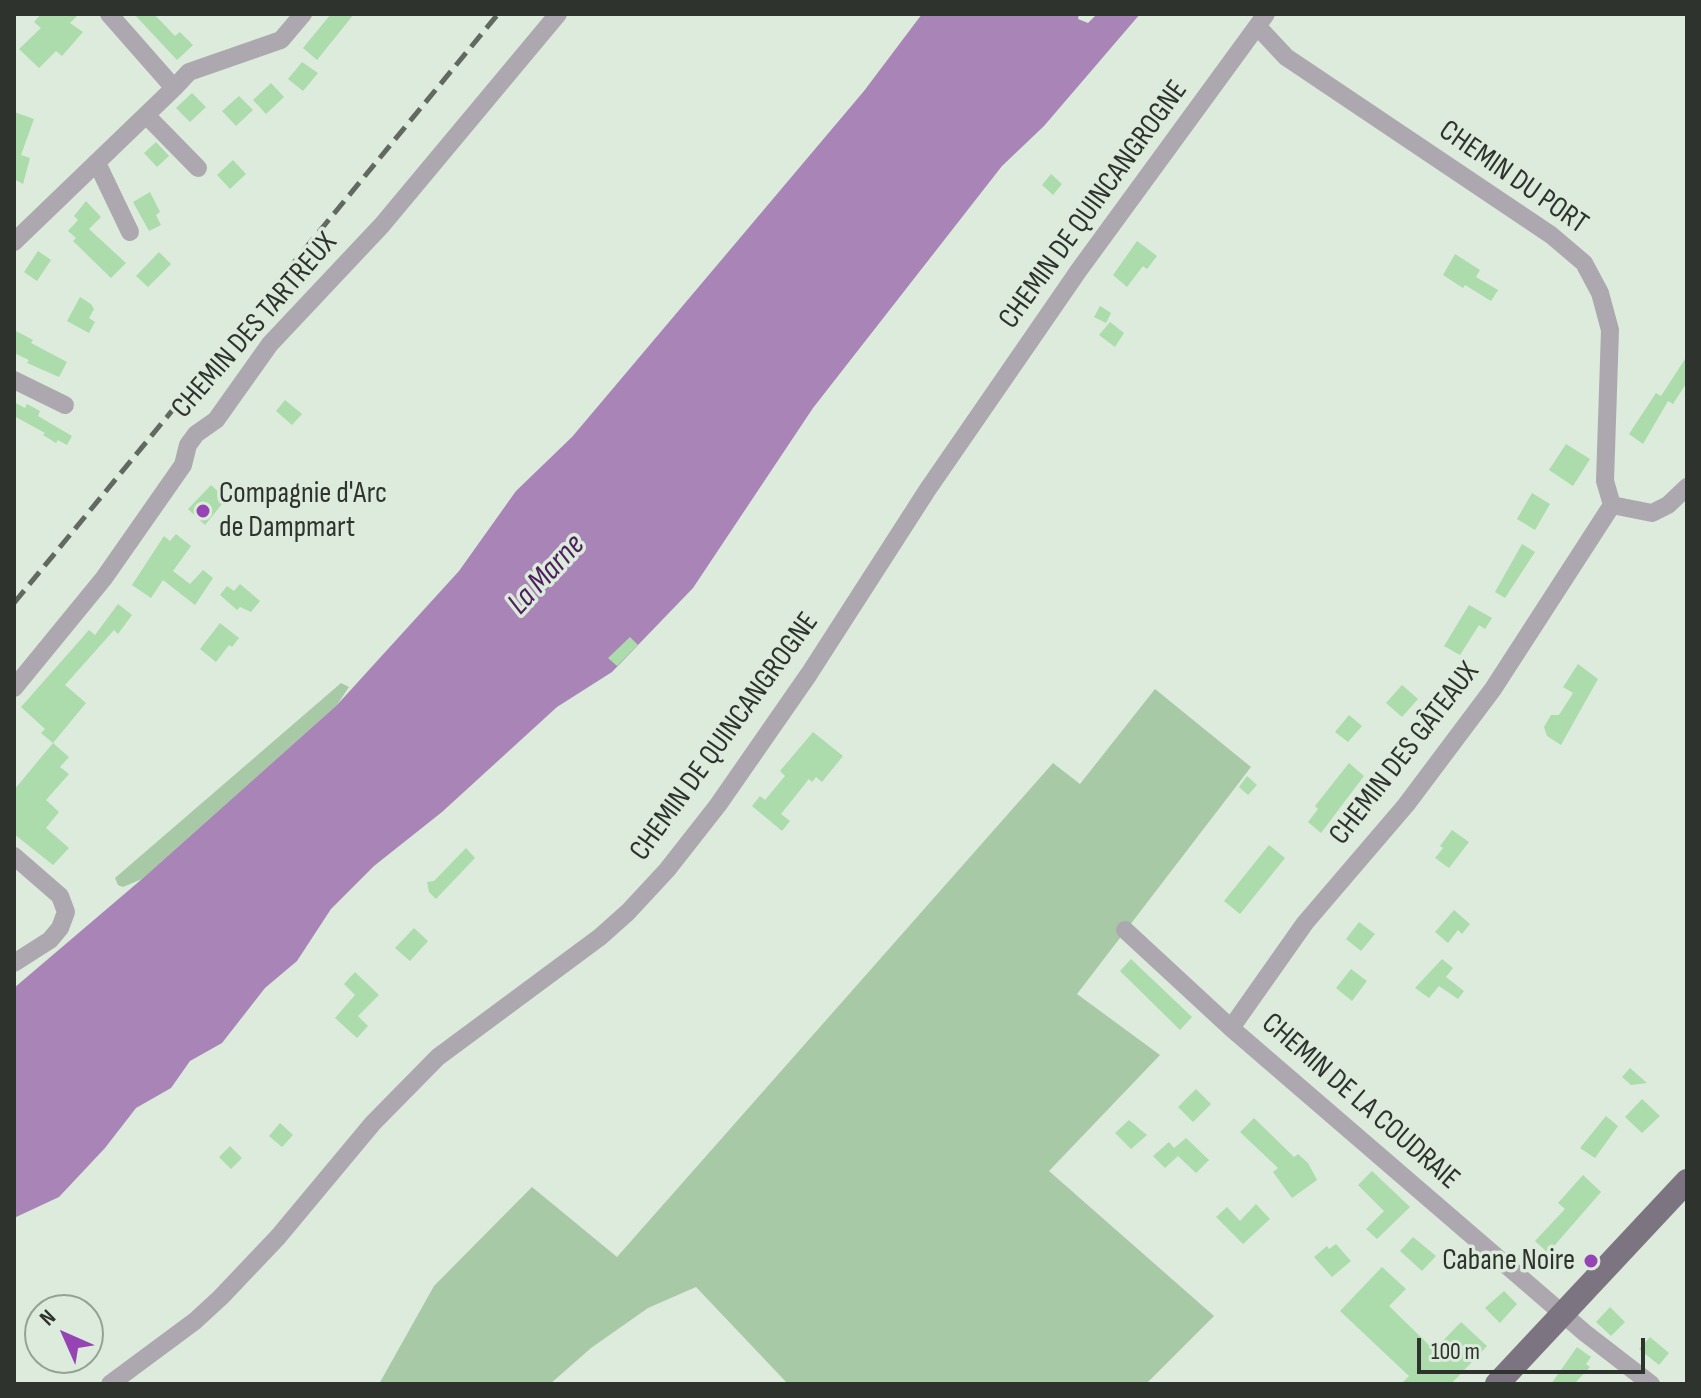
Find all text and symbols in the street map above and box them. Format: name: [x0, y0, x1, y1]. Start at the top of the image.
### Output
street label: CHEMIN DE QUINCANGROGNE: [992, 74, 1196, 336]
street label: CHEMIN DU PORT: [1432, 113, 1594, 243]
street label: CHEMIN DES TARTREUX: [165, 226, 345, 426]
place label: Compagnie d'Arc de Dampmart: [219, 476, 387, 546]
marker: Compagnie d'Arc de Dampmart: [194, 502, 212, 520]
water label: La Marne: [500, 527, 594, 623]
street label: CHEMIN DE QUINCANGROGNE: [623, 606, 827, 868]
street label: CHEMIN DES GÂTEAUX: [1323, 655, 1487, 853]
street label: CHEMIN DE LA COUDRAIE: [1254, 1006, 1466, 1198]
place label: Cabane Noire: [1442, 1243, 1575, 1279]
marker: Cabane Noire: [1582, 1252, 1600, 1270]
north arrow: [24, 1294, 104, 1374]
text: N: [34, 1304, 62, 1332]
scale bar: [1421, 1322, 1649, 1372]
text: 100 m: [1431, 1337, 1480, 1366]

